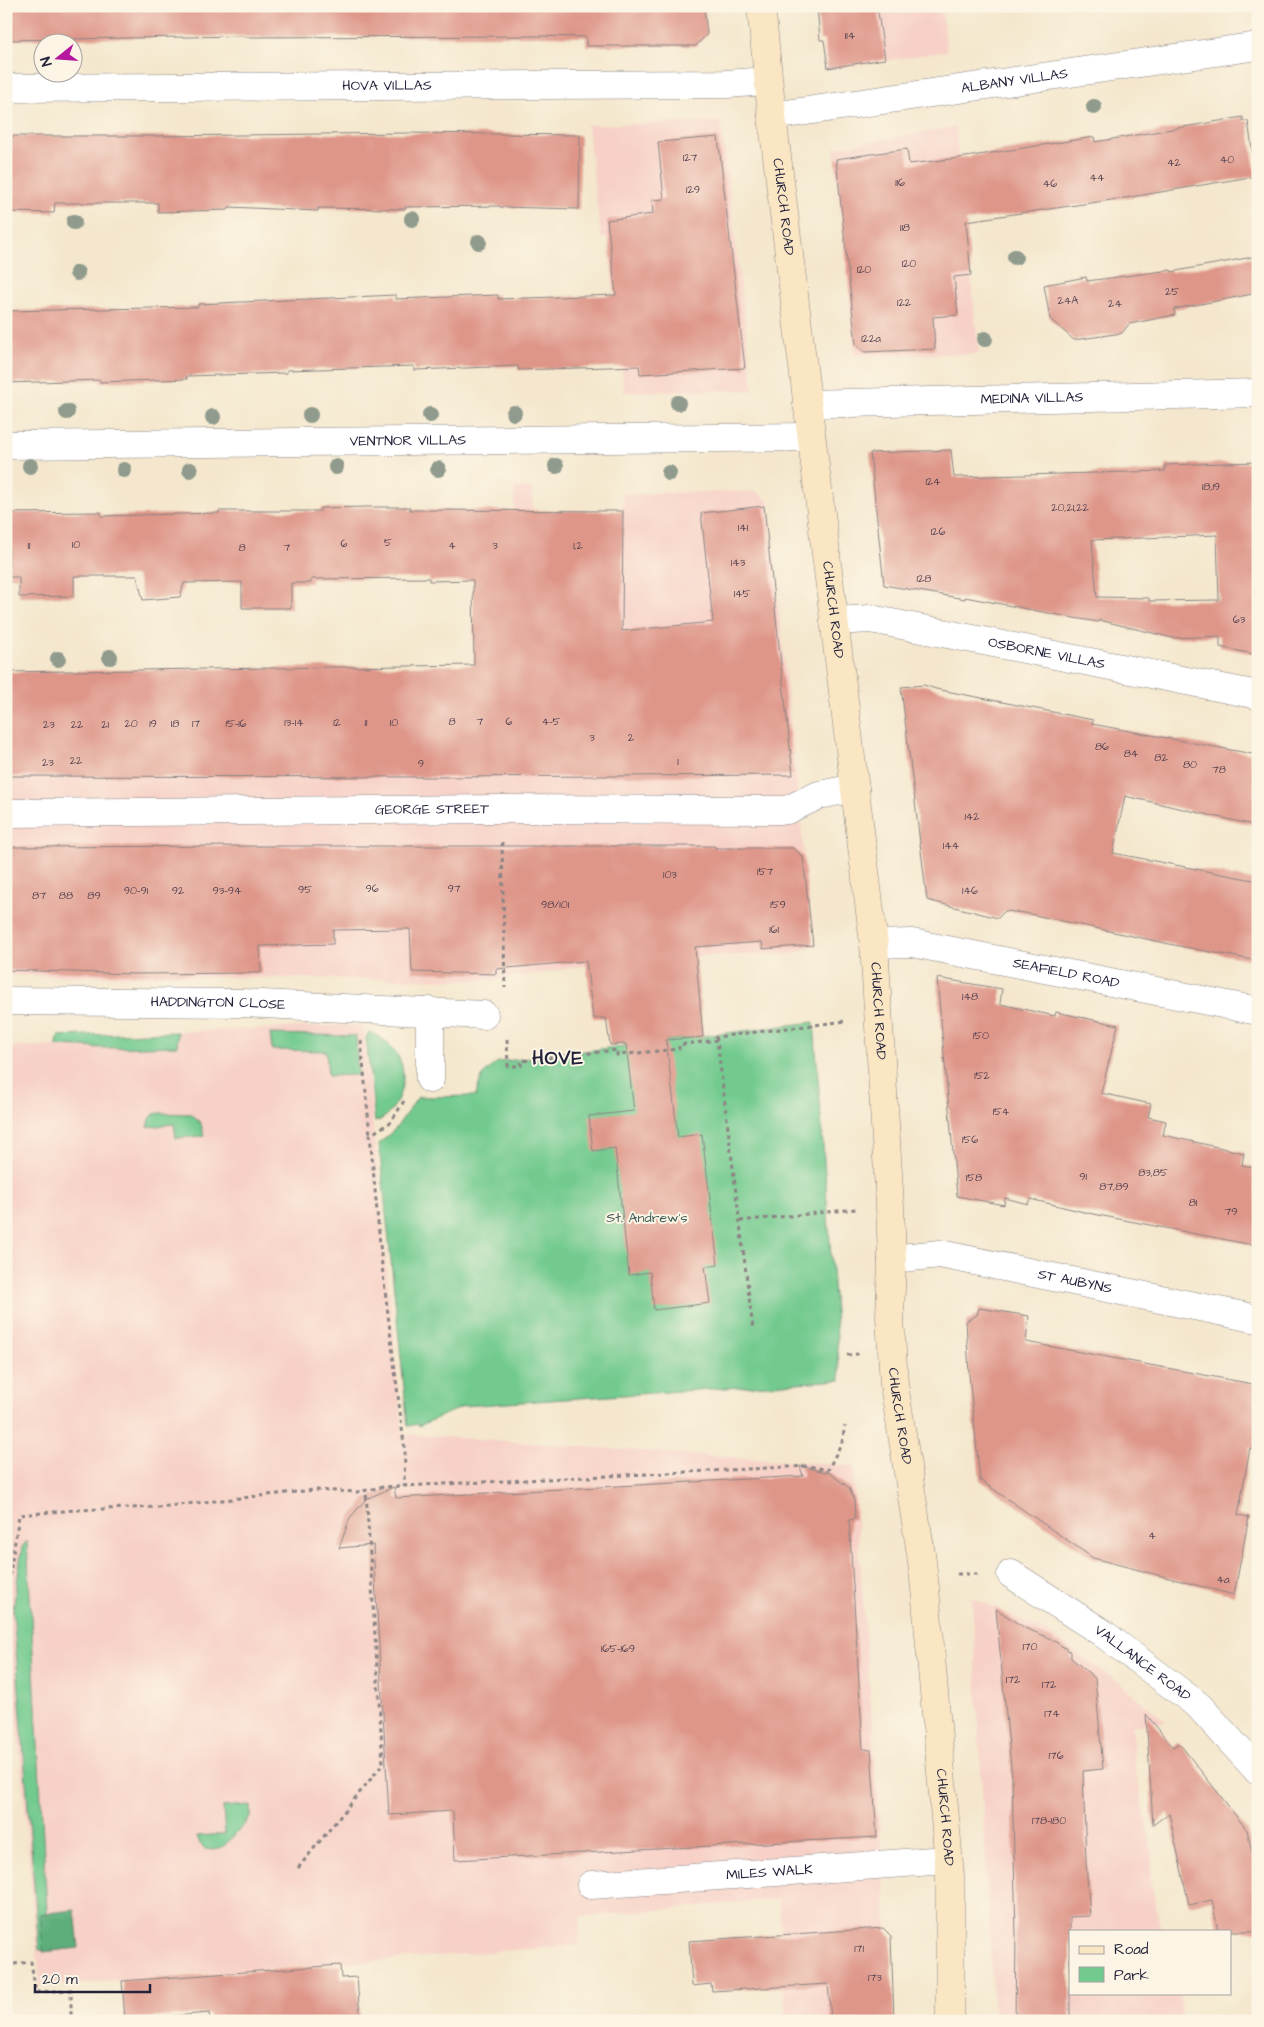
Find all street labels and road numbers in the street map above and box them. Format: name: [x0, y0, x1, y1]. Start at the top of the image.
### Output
street label: ALBANY VILLAS: [960, 63, 1069, 99]
street label: HOVA VILLAS: [342, 76, 432, 96]
street label: CHURCH ROAD: [767, 157, 799, 256]
street label: MEDINA VILLAS: [980, 387, 1084, 410]
street label: VENTNOR VILLAS: [350, 430, 466, 452]
street label: CHURCH ROAD: [817, 560, 849, 659]
street label: OSBORNE VILLAS: [986, 632, 1107, 675]
street label: GEORGE STREET: [375, 799, 489, 820]
street label: SEAFIELD ROAD: [1011, 953, 1121, 994]
street label: CHURCH ROAD: [865, 962, 891, 1060]
street label: HADDINGTON CLOSE: [150, 992, 287, 1015]
street label: ST AUBYNS: [1036, 1264, 1114, 1299]
street label: CHURCH ROAD: [883, 1367, 917, 1466]
street label: VALLANCE ROAD: [1090, 1620, 1195, 1706]
street label: CHURCH ROAD: [931, 1768, 959, 1867]
street label: MILES WALK: [726, 1859, 814, 1885]

